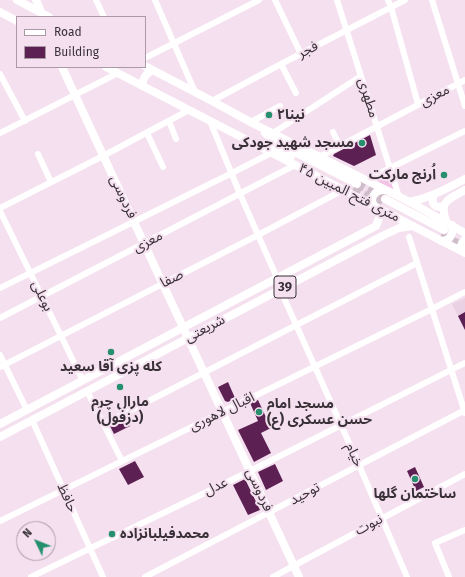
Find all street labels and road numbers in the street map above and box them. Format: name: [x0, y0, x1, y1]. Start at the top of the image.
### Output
street label: فجر: [295, 38, 321, 62]
street label: مطهری: [354, 76, 382, 120]
street label: معزی: [417, 81, 453, 111]
street label: ۴۵ متری فتح المبین: [295, 160, 403, 226]
street label: فردوسی: [106, 173, 140, 221]
street label: معزی: [130, 228, 166, 256]
street label: صفا: [158, 266, 186, 292]
road number: 39: [274, 276, 296, 298]
street label: بوعلی: [27, 278, 57, 314]
street label: شریعتی: [182, 311, 228, 347]
street label: اقبال لاهوری: [187, 389, 257, 435]
street label: خیام: [341, 440, 367, 470]
street label: فردوسی: [242, 466, 276, 514]
street label: عدل: [201, 474, 231, 500]
street label: توحید: [287, 479, 323, 509]
street label: حافظ: [53, 481, 81, 515]
street label: نبوت: [352, 511, 386, 539]

